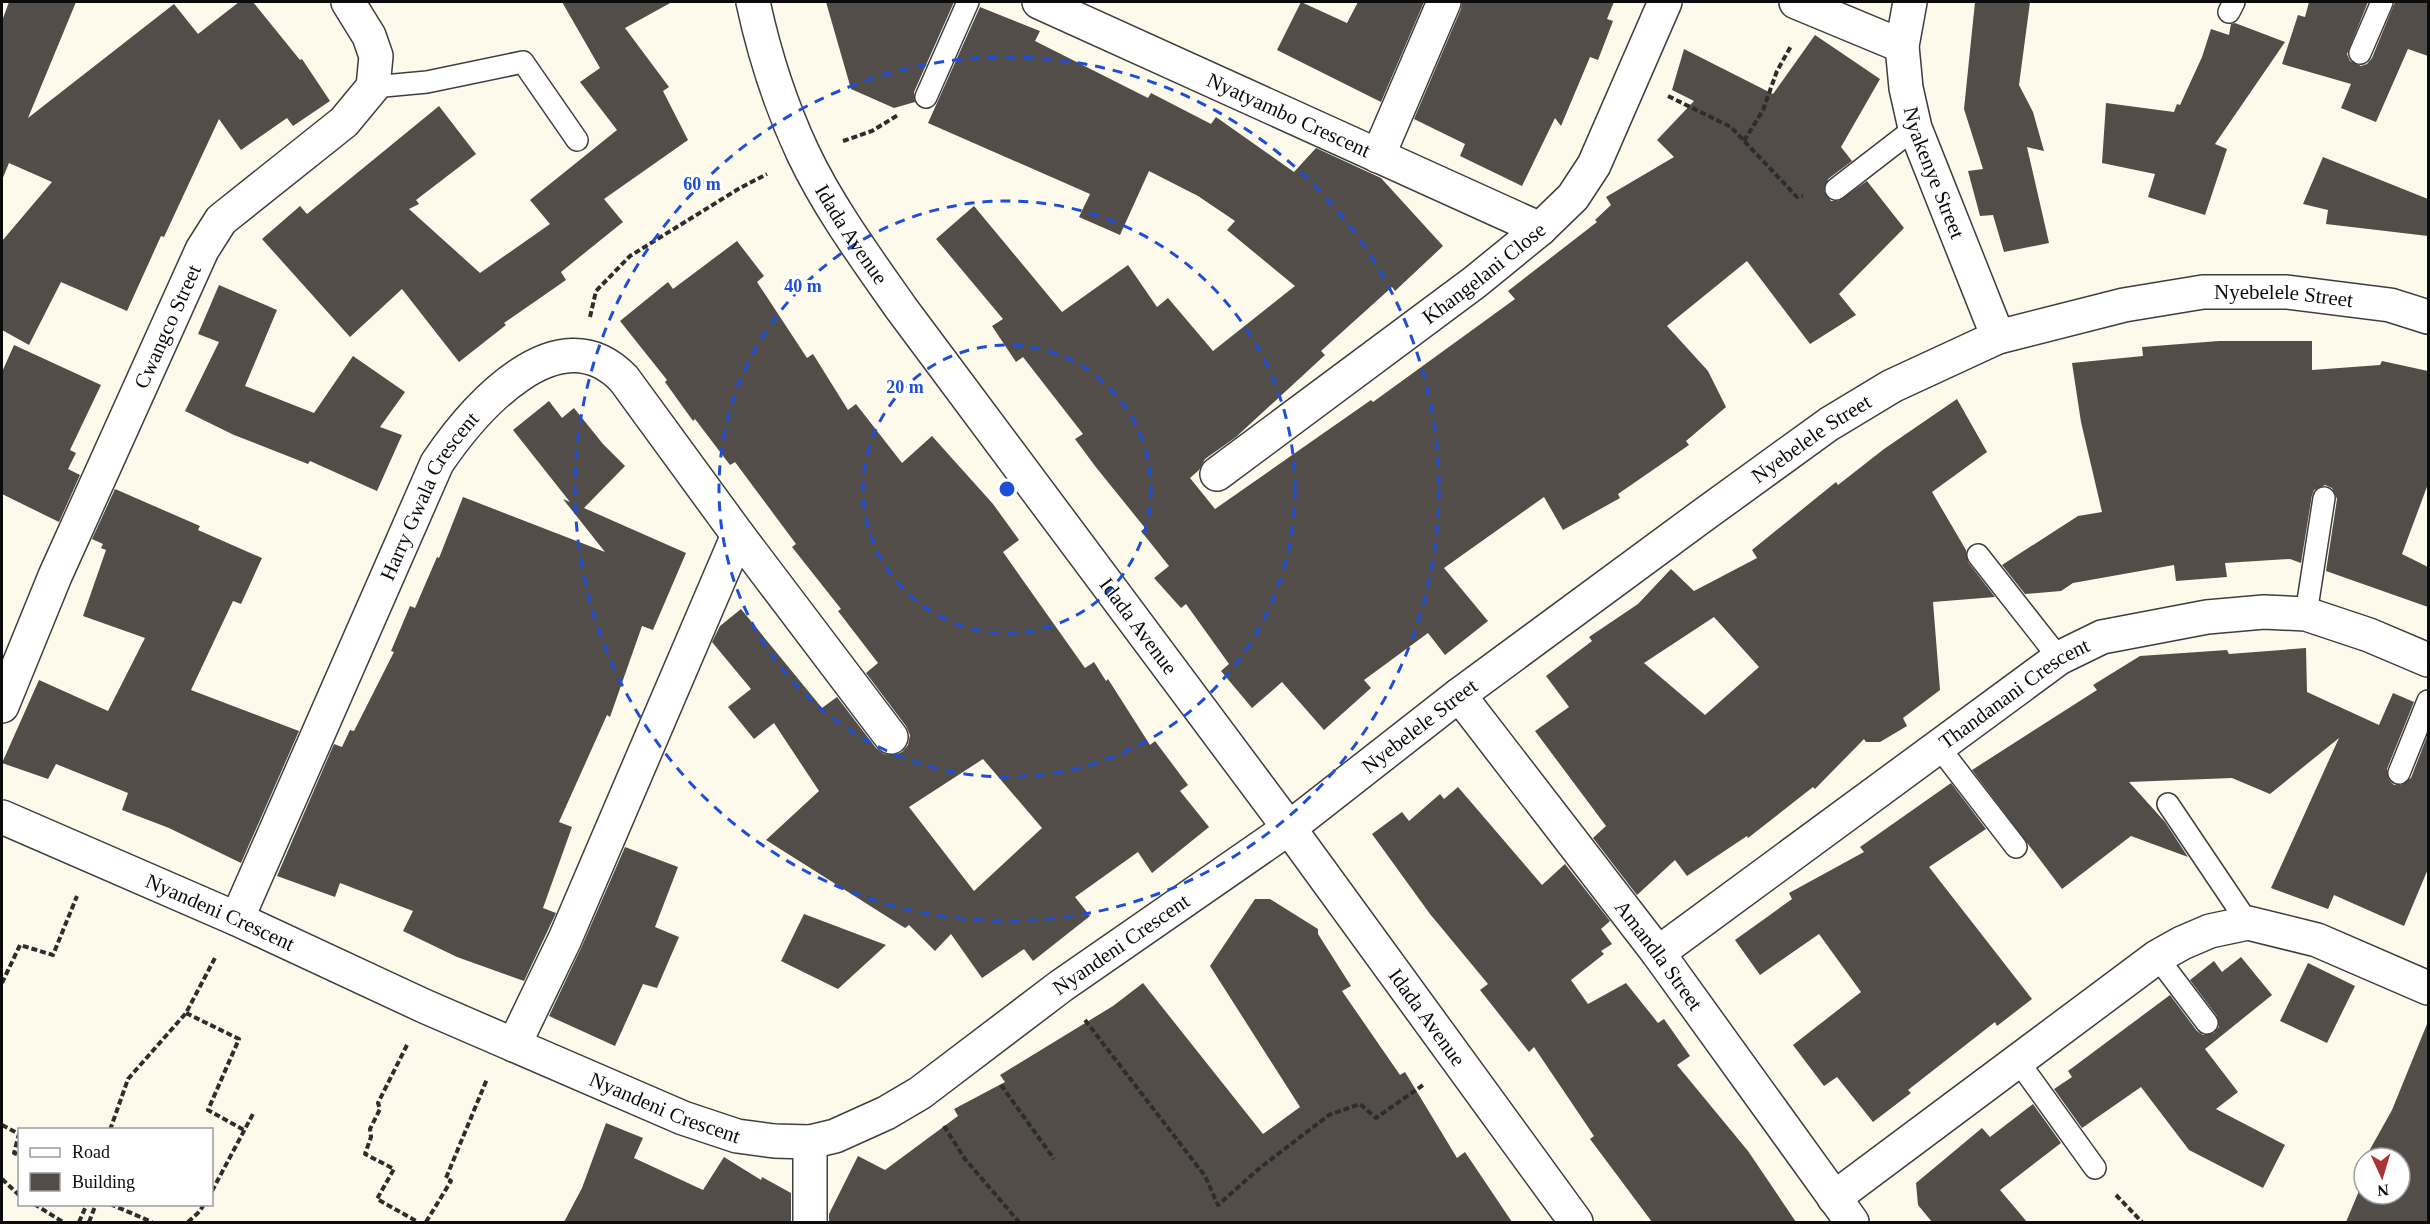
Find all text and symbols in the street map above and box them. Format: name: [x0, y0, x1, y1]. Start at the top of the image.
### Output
street label: Nyatyambo Crescent: [1203, 68, 1374, 163]
street label: Nyakenye Street: [1899, 104, 1970, 242]
text: 60 m: [683, 174, 721, 194]
street label: Idada Avenue: [810, 180, 893, 289]
street label: Khangelani Close: [1418, 217, 1550, 329]
street label: Cwangco Street: [129, 261, 206, 392]
text: 40 m: [784, 276, 822, 296]
street label: Nyebelele Street: [2214, 280, 2355, 312]
text: 20 m: [886, 377, 924, 397]
street label: Nyebelele Street: [1747, 389, 1875, 488]
street label: Harry Gwala Crescent: [375, 407, 484, 584]
centre of rings: [997, 479, 1017, 499]
street label: Idada Avenue: [1095, 573, 1182, 679]
street label: Thandanani Crescent: [1934, 633, 2093, 754]
street label: Nyebelele Street: [1357, 674, 1482, 778]
street label: Nyandeni Crescent: [142, 869, 298, 956]
street label: Nyandeni Crescent: [1048, 889, 1194, 1000]
street label: Amandla Street: [1610, 895, 1707, 1015]
street label: Idada Avenue: [1383, 964, 1470, 1071]
street label: Nyandeni Crescent: [586, 1067, 744, 1148]
legend: [18, 1128, 213, 1206]
text: Road: [72, 1142, 110, 1162]
north arrow: [2352, 1146, 2412, 1206]
text: Building: [72, 1172, 135, 1192]
text: N: [2376, 1182, 2389, 1199]

